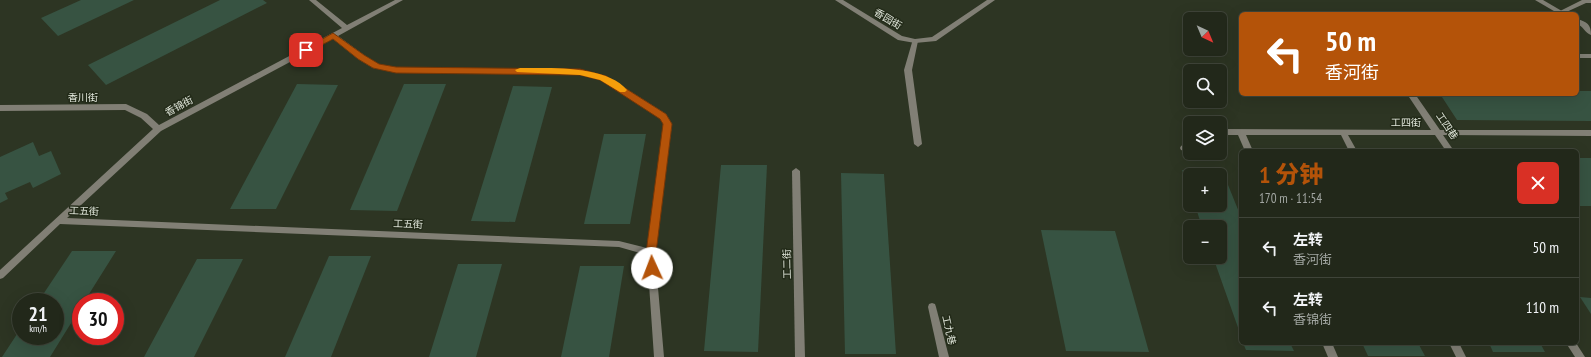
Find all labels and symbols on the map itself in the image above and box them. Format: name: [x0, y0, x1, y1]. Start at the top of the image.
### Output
street label: 香园街: [872, 6, 904, 32]
north arrow: [1183, 12, 1227, 56]
pin: [289, 33, 323, 67]
street label: 香川街: [68, 91, 98, 104]
street label: 香锦街: [163, 93, 195, 119]
street label: 工四巷: [1433, 110, 1461, 142]
street label: 工四街: [1391, 116, 1421, 129]
street label: 工五街: [69, 204, 99, 218]
street label: 工五街: [393, 217, 423, 231]
position arrow: [631, 247, 673, 289]
street label: 工二街: [780, 249, 794, 279]
speed limit sign: 30: [72, 293, 124, 345]
street label: 工九巷: [939, 314, 959, 346]

